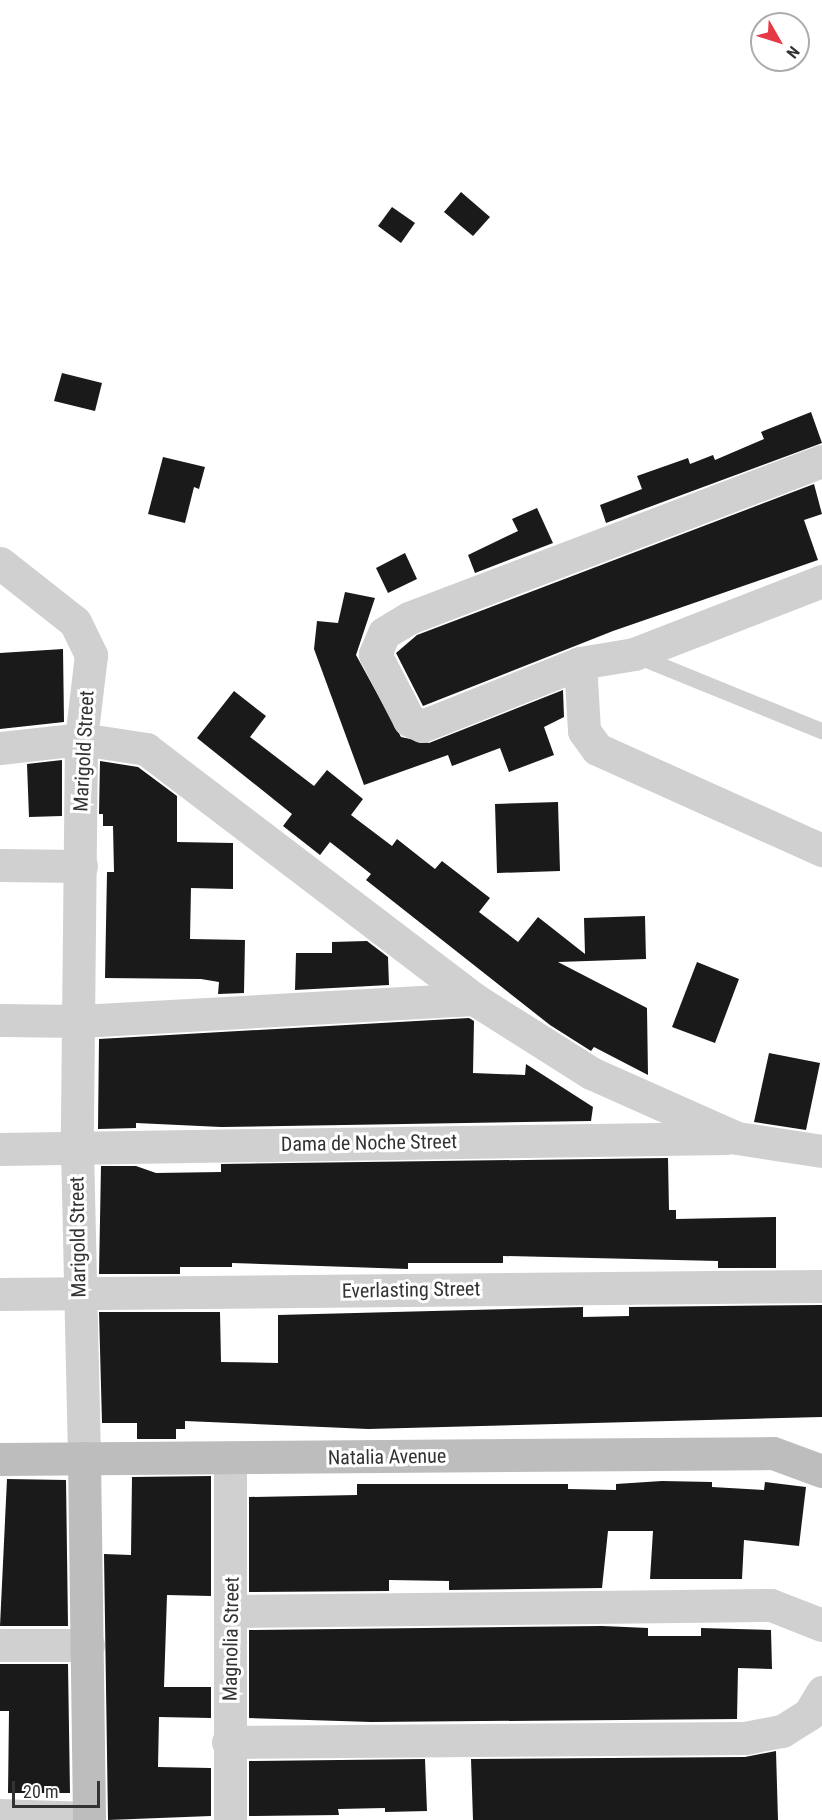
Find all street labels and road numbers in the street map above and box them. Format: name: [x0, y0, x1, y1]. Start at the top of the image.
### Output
street label: Marigold Street: [69, 690, 99, 812]
street label: Dama de Noche Street: [281, 1129, 457, 1157]
street label: Marigold Street: [65, 1176, 91, 1298]
street label: Everlasting Street: [342, 1277, 480, 1303]
street label: Natalia Avenue: [328, 1444, 446, 1470]
street label: Magnolia Street: [218, 1577, 244, 1701]

